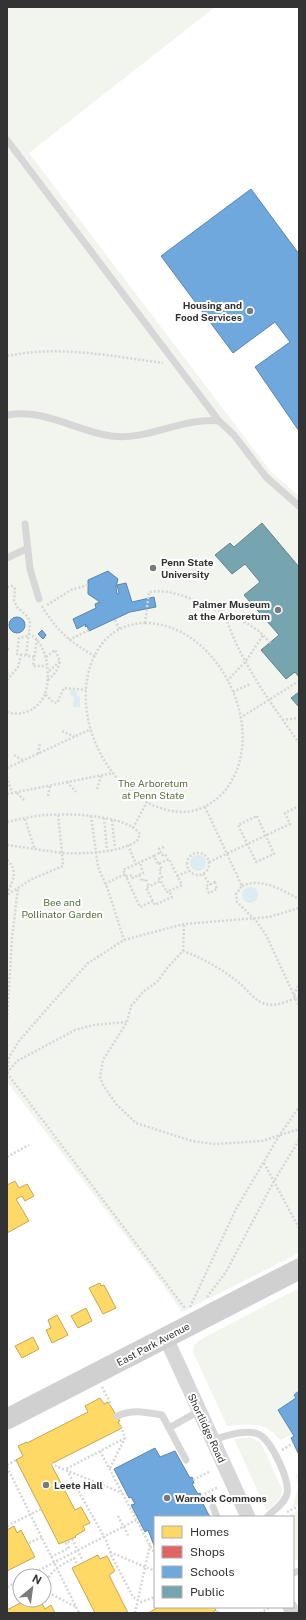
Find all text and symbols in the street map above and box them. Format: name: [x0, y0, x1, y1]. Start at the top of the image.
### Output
place label: Housing and Food Services: [175, 299, 242, 323]
marker: Housing and Food Services: [245, 306, 255, 316]
place label: Penn State University: [161, 556, 214, 580]
marker: Penn State University: [148, 563, 158, 573]
place label: Palmer Museum at the Arboretum: [188, 598, 270, 622]
marker: Palmer Museum at the Arboretum: [273, 605, 283, 615]
park label: The Arboretum at Penn State: [118, 777, 188, 801]
park label: Bee and Pollinator Garden: [21, 896, 103, 920]
street label: East Park Avenue: [114, 1320, 192, 1368]
street label: Shortlidge Road: [186, 1391, 228, 1465]
place label: Leete Hall: [54, 1479, 103, 1491]
marker: Leete Hall: [41, 1480, 51, 1490]
place label: Warnock Commons: [175, 1492, 267, 1504]
marker: Warnock Commons: [162, 1493, 172, 1503]
legend: [154, 1516, 294, 1608]
text: Homes: [190, 1525, 229, 1539]
text: Shops: [190, 1545, 225, 1559]
text: Schools: [190, 1565, 235, 1579]
north arrow: [12, 1568, 52, 1608]
text: N: [30, 1572, 44, 1587]
text: Public: [190, 1585, 225, 1599]

